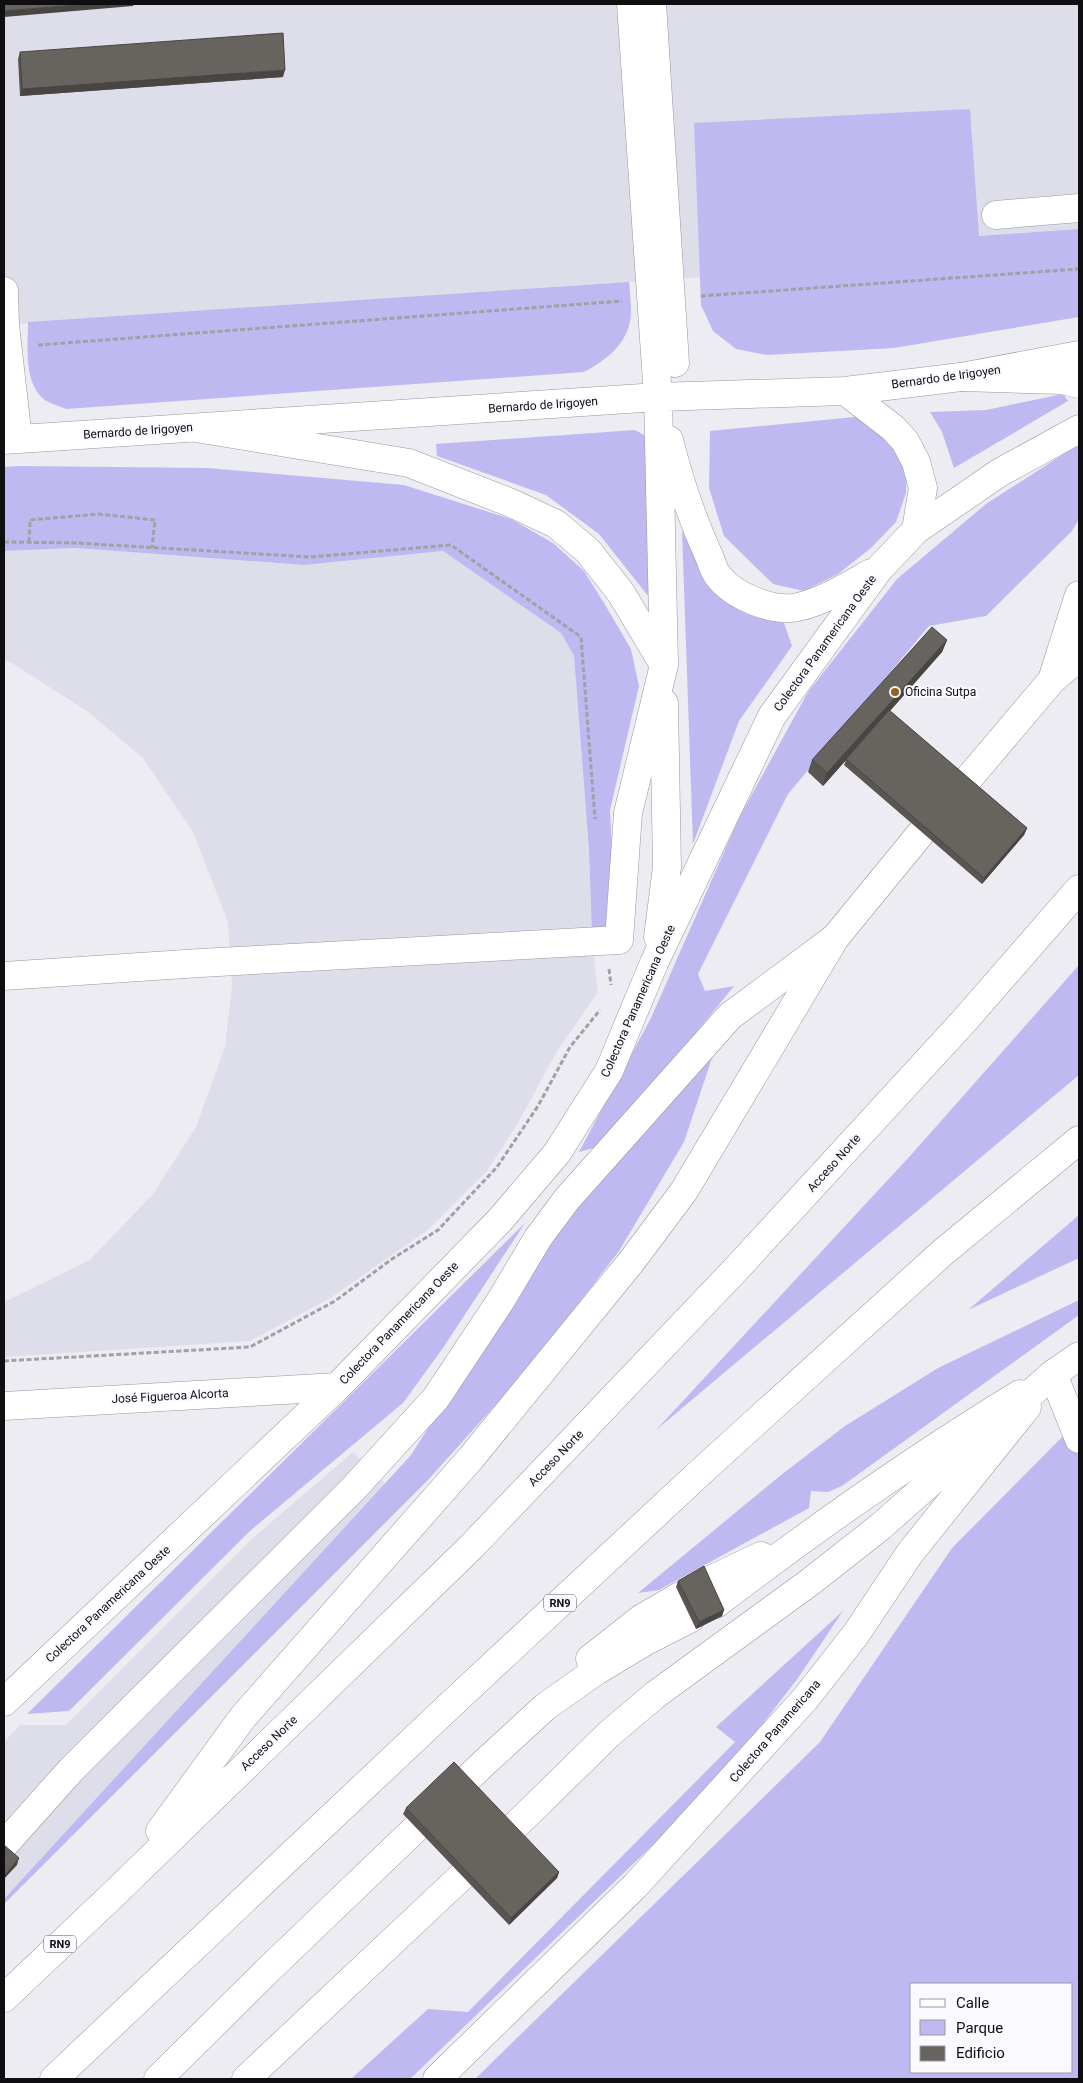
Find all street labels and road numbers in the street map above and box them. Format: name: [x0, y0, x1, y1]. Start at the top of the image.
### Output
street label: Bernardo de Irigoyen: [891, 362, 1001, 392]
street label: Bernardo de Irigoyen: [488, 394, 598, 416]
street label: Bernardo de Irigoyen: [83, 420, 193, 442]
street label: Colectora Panamericana Oeste: [771, 572, 879, 714]
street label: Colectora Panamericana Oeste: [598, 923, 678, 1079]
street label: Acceso Norte: [804, 1131, 864, 1195]
street label: Colectora Panamericana Oeste: [337, 1259, 461, 1387]
street label: José Figueroa Alcorta: [111, 1386, 229, 1406]
street label: Acceso Norte: [526, 1427, 586, 1489]
street label: Colectora Panamericana Oeste: [43, 1543, 173, 1665]
road number: RN9: [544, 1595, 576, 1612]
street label: Colectora Panamericana: [727, 1677, 823, 1785]
street label: Acceso Norte: [238, 1713, 300, 1773]
road number: RN9: [44, 1936, 76, 1952]

